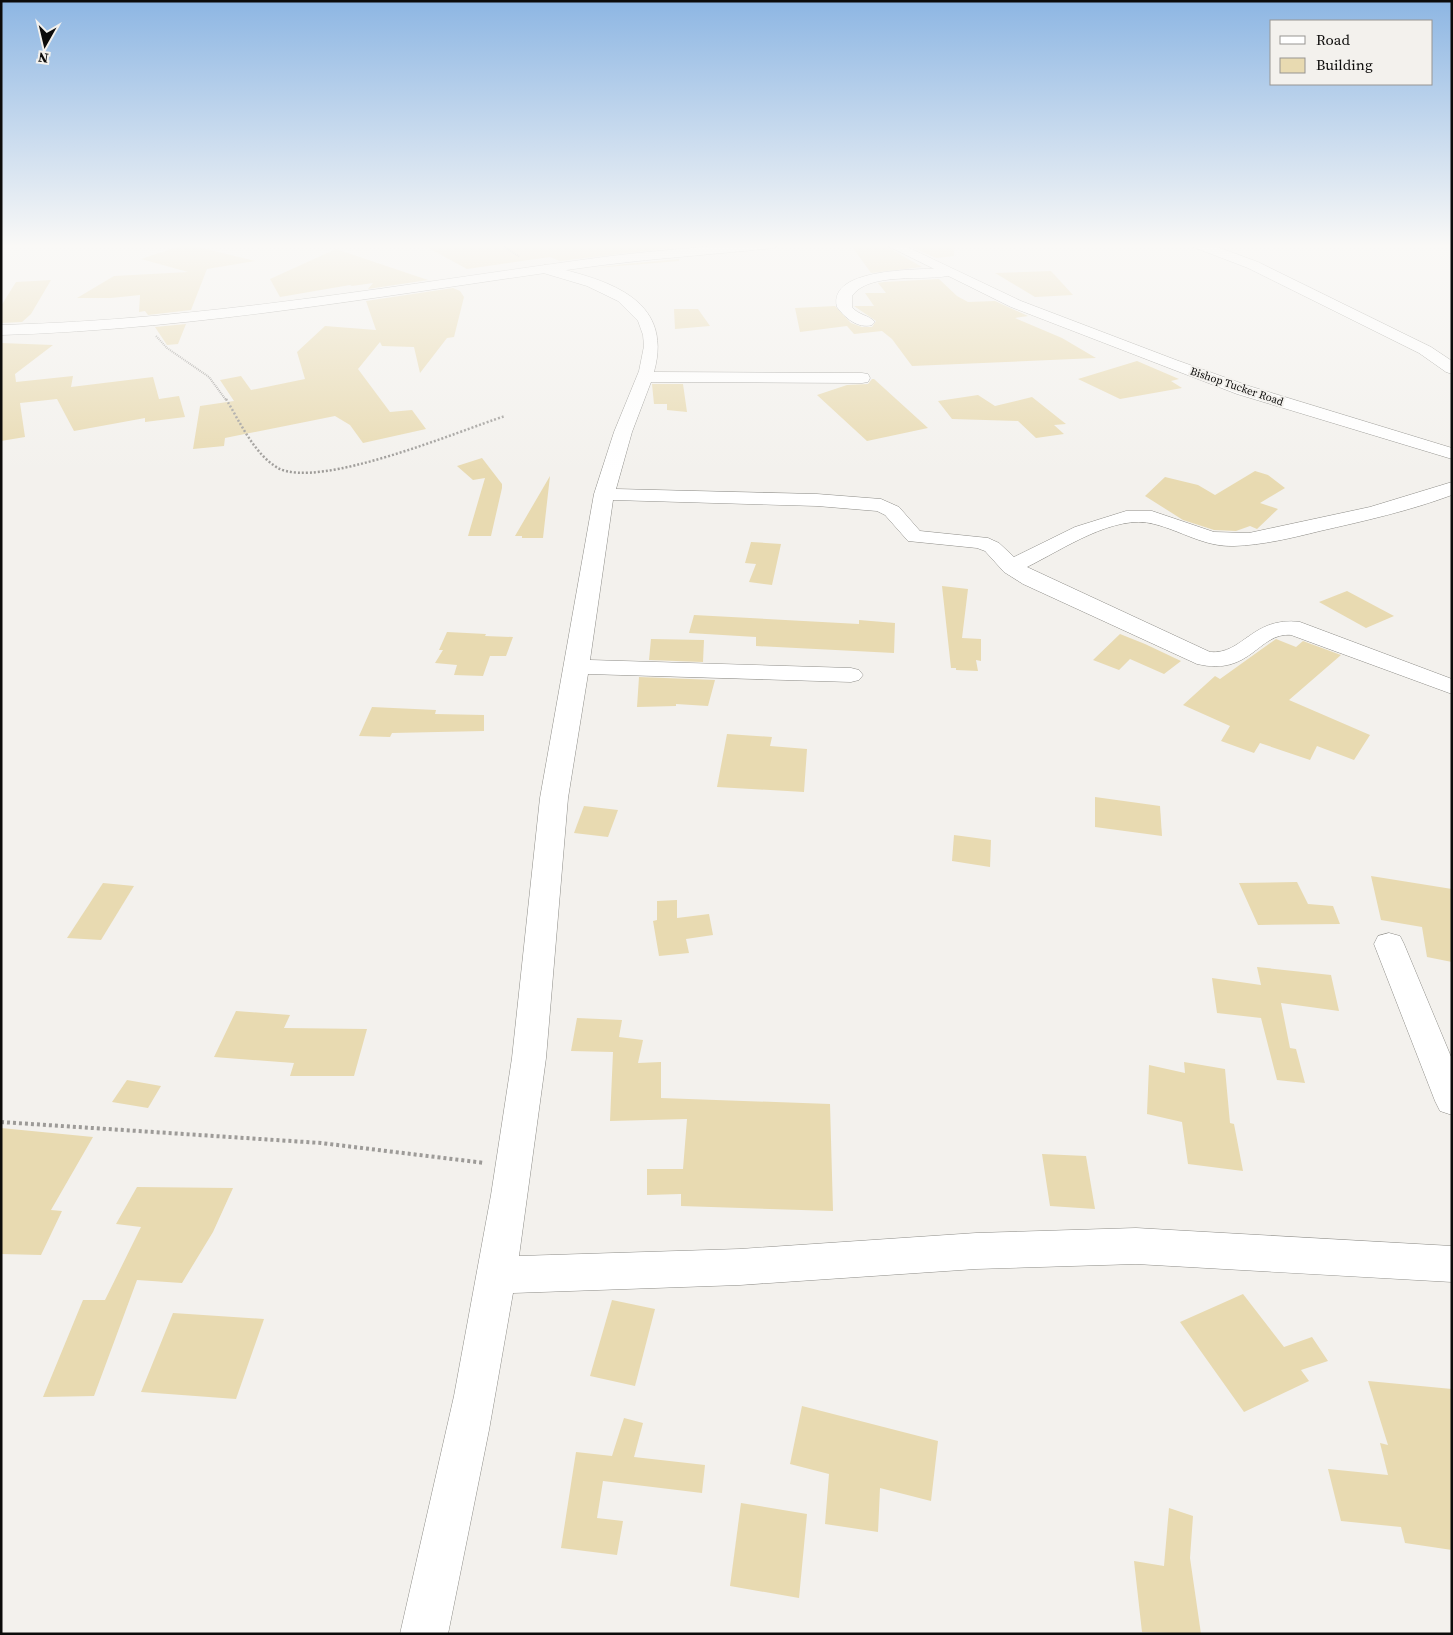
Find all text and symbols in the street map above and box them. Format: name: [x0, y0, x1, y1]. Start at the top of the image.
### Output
north arrow: [20, 20, 70, 70]
legend: [1270, 20, 1433, 85]
text: Road: [1316, 29, 1350, 50]
text: N: [37, 47, 50, 68]
text: Building: [1316, 54, 1373, 75]
street label: Bishop Tucker Road: [1188, 363, 1286, 410]

